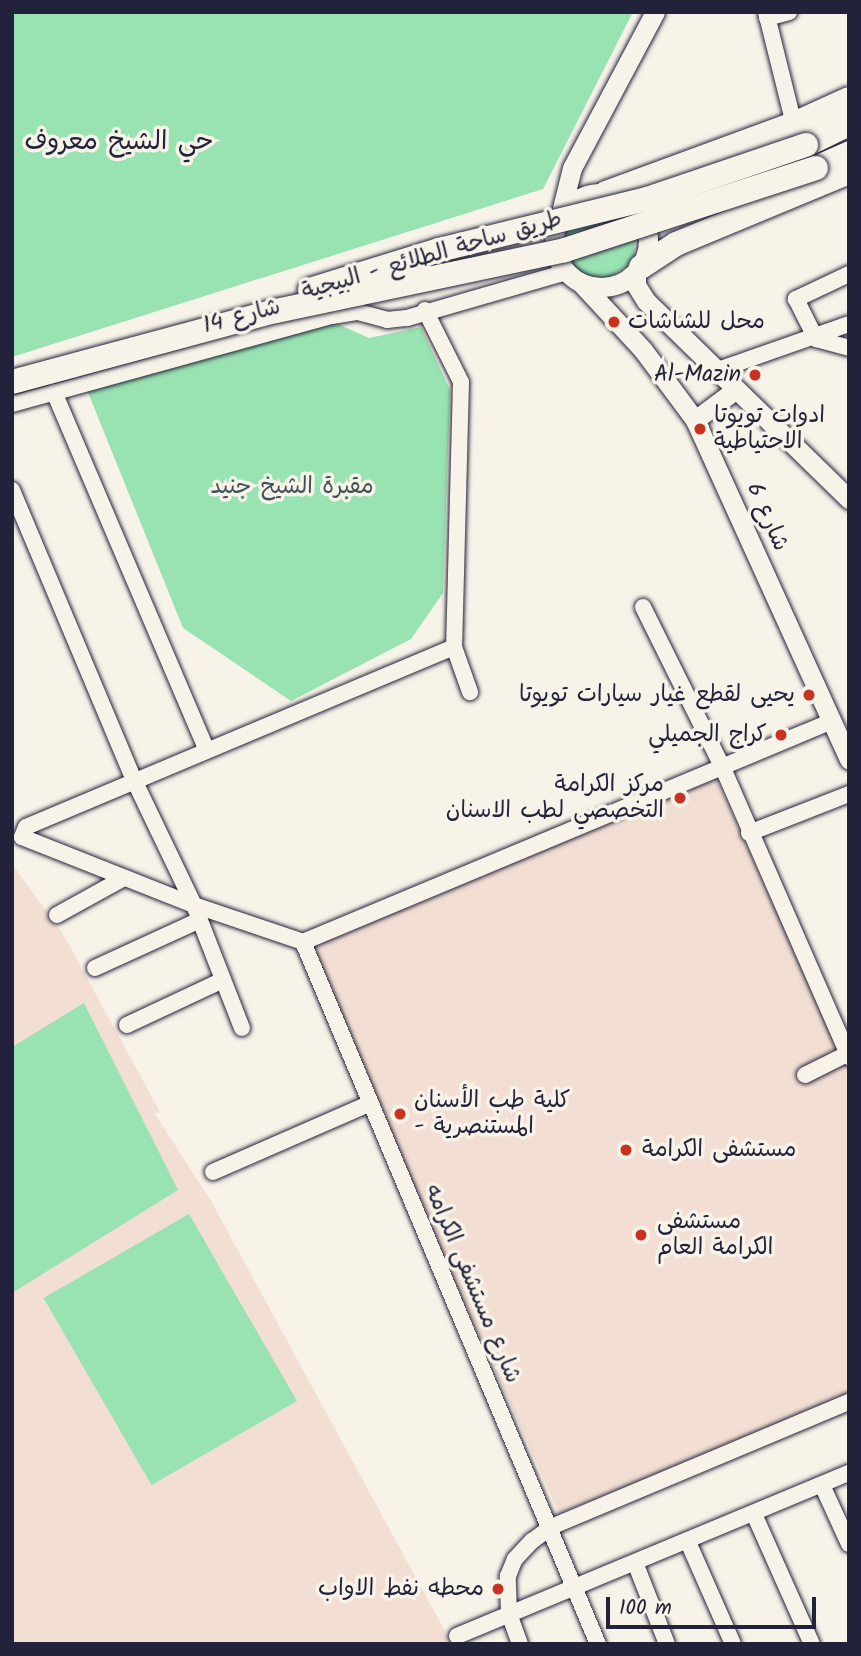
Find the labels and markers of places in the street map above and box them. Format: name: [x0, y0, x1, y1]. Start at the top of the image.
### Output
place label: محل للشاشات: [628, 308, 765, 336]
marker: محل للشاشات: [606, 314, 622, 330]
place label: Al-Mazin: [654, 361, 741, 389]
marker: Al-Mazin: [747, 367, 763, 383]
place label: ادوات تويوتا الاحتياطية: [714, 402, 825, 456]
marker: ادوات تويوتا الاحتياطية: [692, 421, 708, 437]
place label: يحيى لقطع غيار سيارات تويوتا: [519, 681, 795, 709]
marker: يحيى لقطع غيار سيارات تويوتا: [801, 687, 817, 703]
place label: كراج الجميلي: [648, 721, 767, 749]
marker: كراج الجميلي: [773, 727, 789, 743]
place label: مركز الكرامة التخصصي لطب الاسنان: [446, 771, 664, 825]
marker: مركز الكرامة التخصصي لطب الاسنان: [670, 788, 690, 808]
place label: كلية طب الأسنان - المستنصرية: [414, 1087, 570, 1141]
marker: كلية طب الأسنان - المستنصرية: [392, 1106, 408, 1122]
place label: مستشفى الكرامة: [642, 1136, 796, 1164]
marker: مستشفى الكرامة: [616, 1140, 636, 1160]
place label: مستشفى الكرامة العام: [657, 1208, 773, 1262]
marker: مستشفى الكرامة العام: [631, 1225, 651, 1245]
place label: محطه نفط الاواب: [318, 1575, 484, 1603]
marker: محطه نفط الاواب: [490, 1581, 506, 1597]

